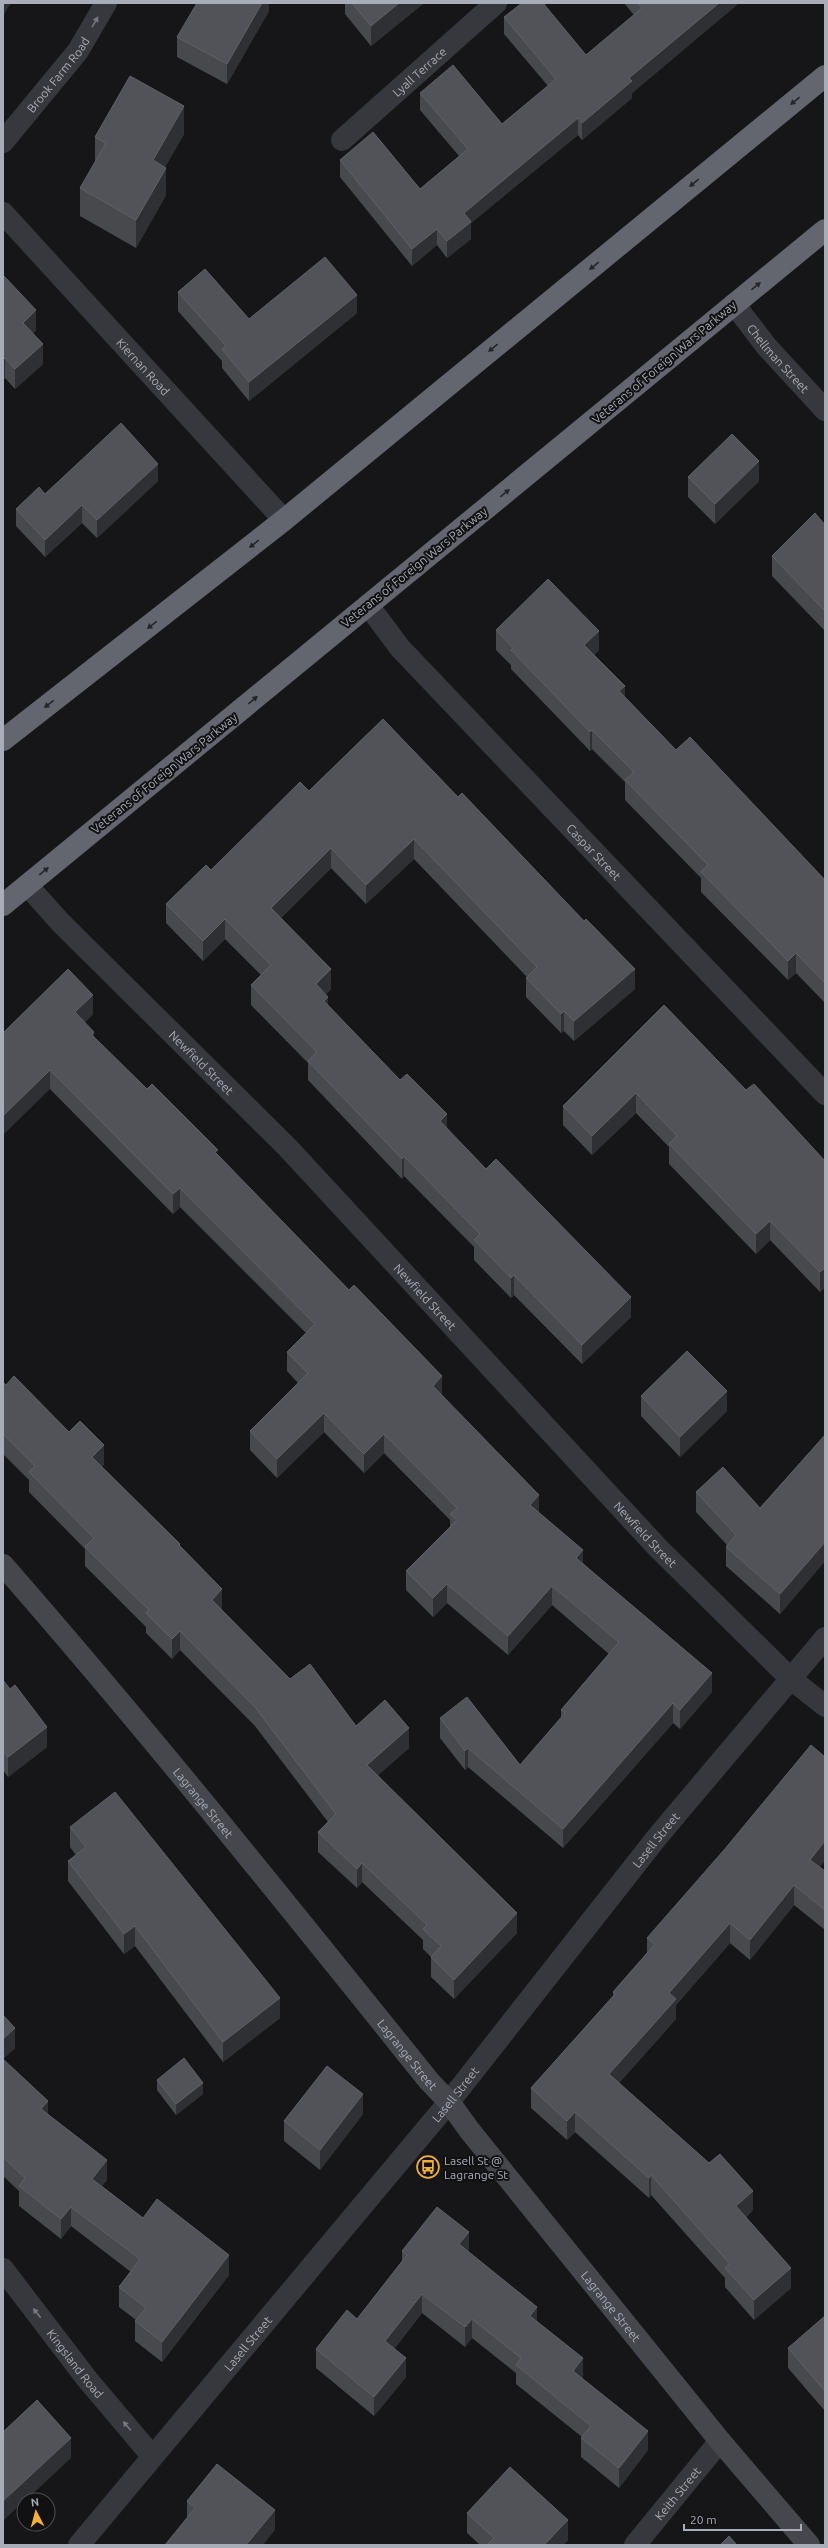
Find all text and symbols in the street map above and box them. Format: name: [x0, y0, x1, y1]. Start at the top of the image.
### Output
one-way arrow: [91, 16, 98, 28]
street label: Brook Farm Road: [24, 35, 91, 115]
street label: Lyall Terrace: [390, 44, 448, 99]
one-way arrow: [789, 96, 800, 105]
one-way arrow: [689, 179, 700, 188]
one-way arrow: [588, 261, 599, 270]
one-way arrow: [751, 282, 762, 291]
street label: Veterans of Foreign Wars Parkway: [590, 298, 739, 426]
street label: Chellman Street: [745, 321, 812, 395]
street label: Kiernan Road: [114, 335, 173, 397]
one-way arrow: [488, 344, 499, 353]
one-way arrow: [499, 489, 510, 498]
street label: Veterans of Foreign Wars Parkway: [339, 504, 490, 630]
one-way arrow: [249, 540, 259, 549]
one-way arrow: [146, 620, 157, 629]
one-way arrow: [247, 696, 258, 705]
one-way arrow: [44, 700, 55, 709]
street label: Veterans of Foreign Wars Parkway: [89, 710, 240, 836]
street label: Caspar Street: [564, 821, 624, 883]
one-way arrow: [38, 867, 49, 876]
street label: Newfield Street: [167, 1028, 237, 1097]
street label: Newfield Street: [392, 1261, 459, 1332]
street label: Newfield Street: [612, 1499, 680, 1570]
street label: Lagrange Street: [171, 1765, 236, 1840]
street label: Lasell Street: [630, 1810, 682, 1870]
street label: Lagrange Street: [375, 2017, 440, 2092]
street label: Lasell Street: [429, 2064, 481, 2124]
bus stop icon: Lasell St @ Lagrange St: [415, 2154, 441, 2180]
place label: Lasell St @ Lagrange St: [444, 2154, 508, 2181]
street label: Lagrange Street: [579, 2268, 644, 2344]
one-way arrow: [33, 2308, 41, 2319]
street label: Lasell Street: [221, 2313, 274, 2373]
street label: Kingsland Road: [45, 2327, 106, 2400]
one-way arrow: [122, 2420, 131, 2431]
street label: Keith Street: [652, 2464, 703, 2522]
north arrow: [16, 2492, 56, 2532]
text: N: [30, 2496, 40, 2508]
scale bar: [684, 2506, 801, 2532]
text: 20 m: [690, 2513, 717, 2526]

